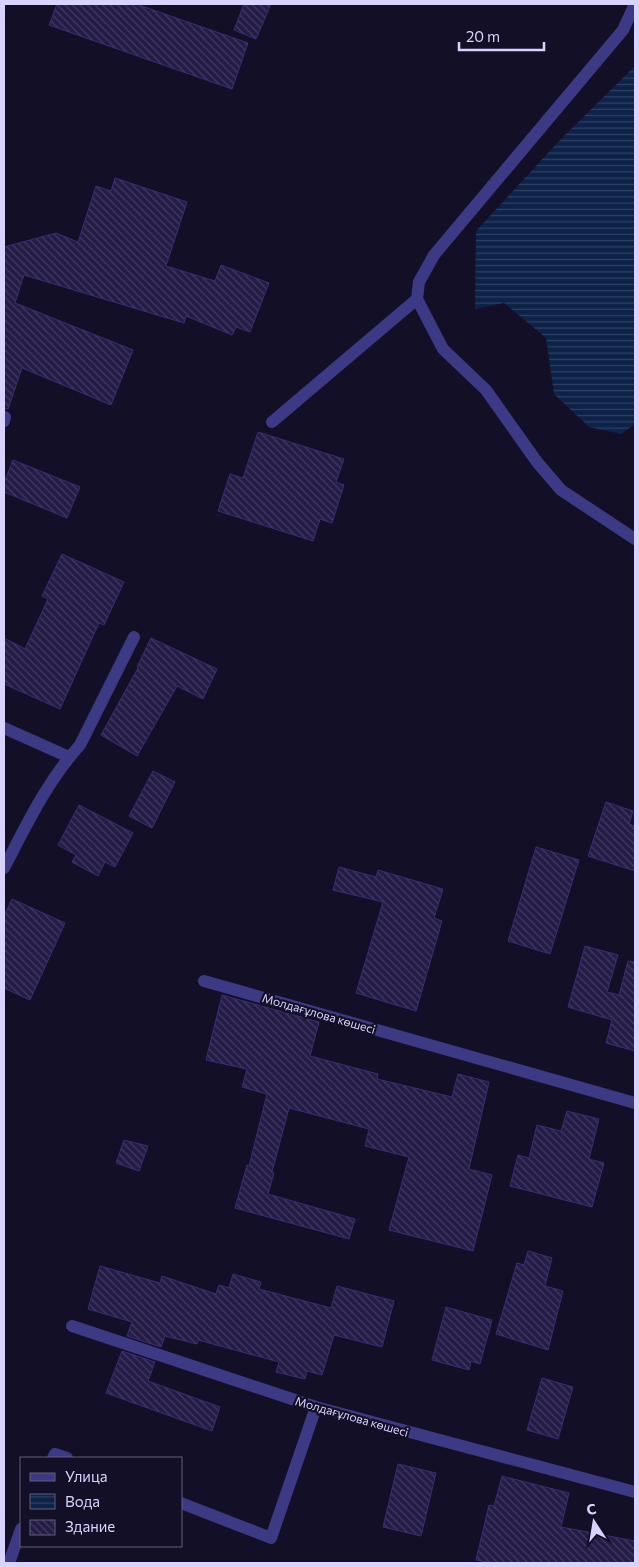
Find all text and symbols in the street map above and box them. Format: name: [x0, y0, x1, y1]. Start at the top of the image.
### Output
scale bar: [459, 20, 544, 52]
text: 20 m: [466, 27, 500, 45]
street label: Молдағұлова көшесі: [261, 990, 377, 1036]
street label: Молдағұлова көшесі: [294, 1393, 410, 1439]
legend: [20, 1457, 182, 1547]
text: Улица: [65, 1467, 107, 1485]
text: Вода: [65, 1492, 100, 1510]
north arrow: [569, 1497, 619, 1547]
text: С: [585, 1499, 598, 1518]
text: Здание: [65, 1517, 115, 1535]

